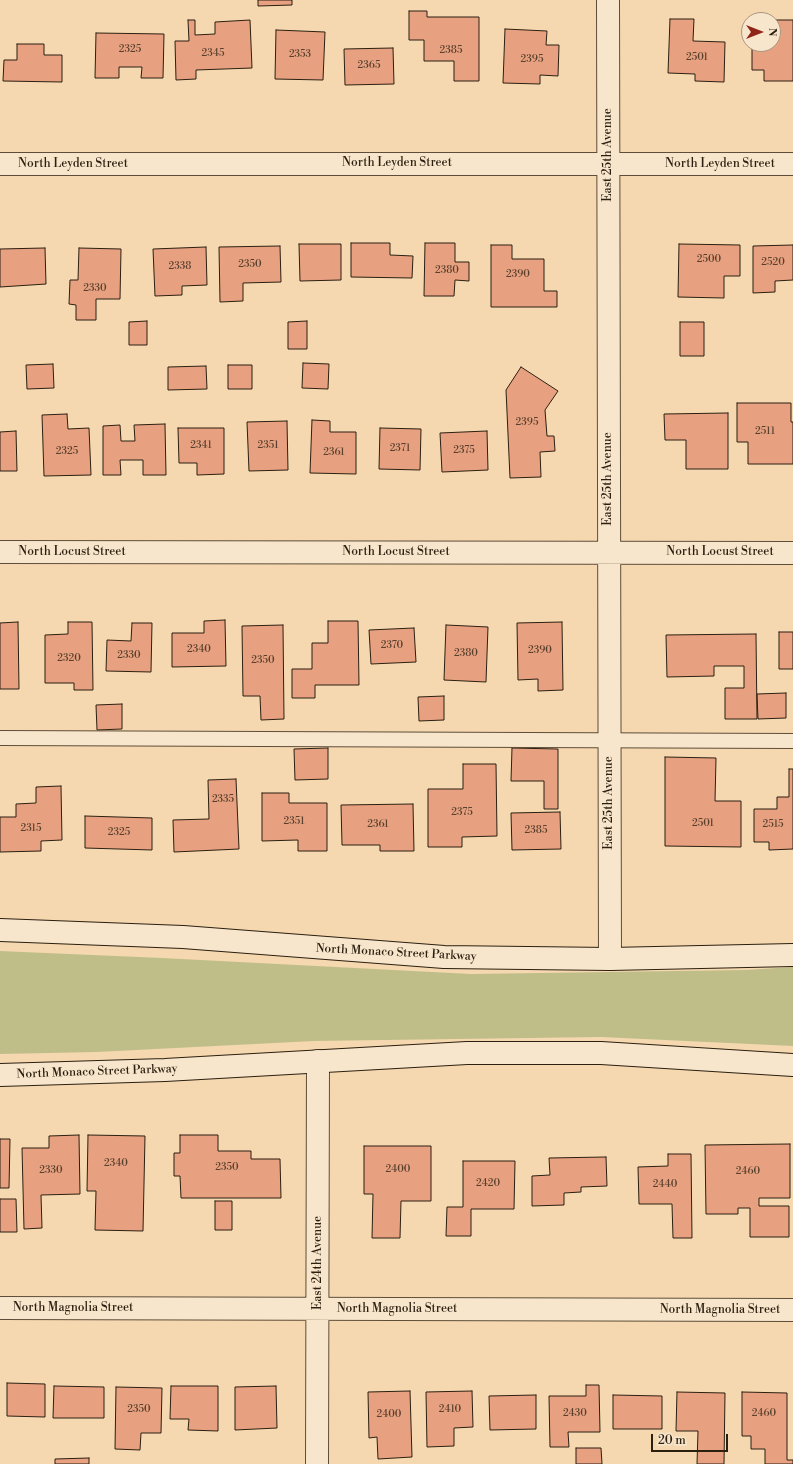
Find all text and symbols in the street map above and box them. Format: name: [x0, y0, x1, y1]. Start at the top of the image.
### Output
north arrow: [741, 12, 781, 52]
text: N: [765, 28, 779, 36]
house number: 2325: [119, 44, 141, 56]
house number: 2385: [440, 45, 462, 57]
house number: 2345: [202, 48, 224, 60]
house number: 2353: [289, 49, 311, 61]
house number: 2501: [686, 52, 708, 64]
house number: 2395: [521, 54, 543, 66]
house number: 2365: [358, 60, 380, 72]
street label: East 25th Avenue: [601, 108, 615, 202]
street label: North Leyden Street: [342, 156, 452, 170]
street label: North Leyden Street: [18, 157, 128, 171]
street label: North Leyden Street: [665, 157, 775, 171]
house number: 2500: [697, 254, 721, 266]
house number: 2520: [761, 257, 785, 269]
house number: 2350: [238, 259, 262, 271]
house number: 2338: [169, 261, 191, 273]
house number: 2380: [435, 265, 459, 277]
house number: 2390: [506, 269, 530, 281]
house number: 2330: [83, 283, 107, 295]
house number: 2395: [516, 417, 538, 429]
house number: 2511: [755, 426, 775, 438]
street label: East 25th Avenue: [601, 432, 615, 526]
house number: 2341: [190, 440, 212, 452]
house number: 2351: [257, 440, 279, 452]
house number: 2371: [390, 443, 410, 455]
house number: 2375: [453, 445, 475, 457]
house number: 2325: [56, 446, 78, 458]
house number: 2361: [323, 447, 345, 459]
street label: North Locust Street: [18, 545, 126, 559]
street label: North Locust Street: [342, 545, 450, 559]
street label: North Locust Street: [666, 545, 774, 559]
house number: 2370: [381, 640, 403, 652]
house number: 2340: [187, 644, 211, 656]
house number: 2390: [528, 645, 552, 657]
house number: 2380: [454, 648, 478, 660]
house number: 2330: [117, 650, 141, 662]
house number: 2320: [57, 653, 81, 665]
house number: 2350: [251, 655, 275, 667]
street label: East 25th Avenue: [602, 756, 616, 850]
house number: 2335: [212, 794, 234, 806]
house number: 2375: [451, 807, 473, 819]
house number: 2351: [283, 816, 305, 828]
house number: 2501: [692, 818, 714, 830]
house number: 2361: [367, 819, 389, 831]
house number: 2515: [762, 819, 784, 831]
house number: 2315: [21, 823, 41, 835]
house number: 2385: [525, 825, 547, 837]
house number: 2325: [108, 827, 130, 839]
street label: North Monaco Street Parkway: [315, 942, 477, 964]
street label: North Monaco Street Parkway: [16, 1062, 178, 1082]
house number: 2340: [104, 1158, 128, 1170]
house number: 2350: [215, 1162, 239, 1174]
house number: 2400: [386, 1164, 410, 1176]
house number: 2330: [39, 1165, 63, 1177]
house number: 2460: [736, 1166, 760, 1178]
house number: 2420: [476, 1178, 500, 1190]
house number: 2440: [653, 1179, 677, 1191]
street label: East 24th Avenue: [311, 1216, 325, 1310]
street label: North Magnolia Street: [13, 1301, 133, 1315]
street label: North Magnolia Street: [337, 1302, 457, 1316]
street label: North Magnolia Street: [660, 1303, 780, 1317]
house number: 2350: [127, 1404, 151, 1416]
house number: 2410: [439, 1404, 461, 1416]
house number: 2430: [563, 1408, 587, 1420]
house number: 2460: [752, 1408, 776, 1420]
house number: 2400: [377, 1409, 401, 1421]
scale bar: [653, 1426, 730, 1452]
text: 20 m: [658, 1433, 686, 1448]

